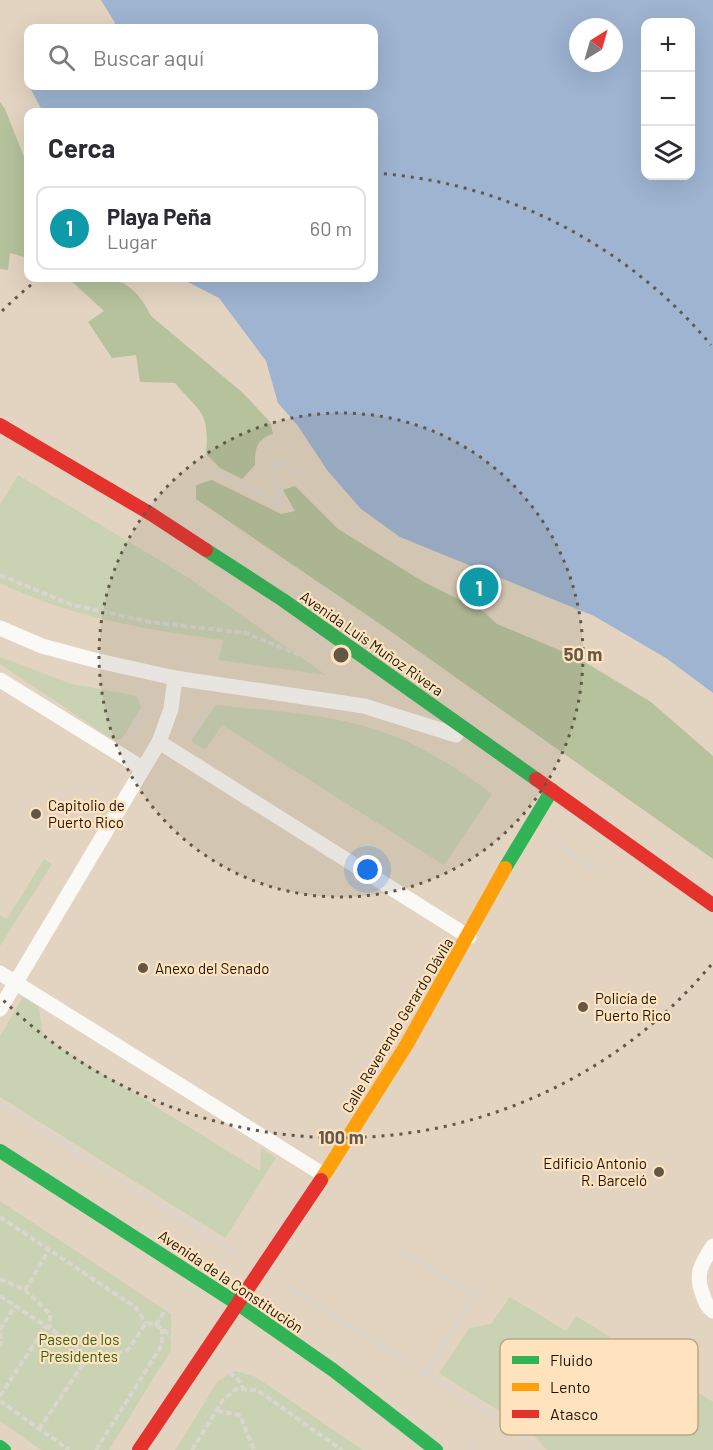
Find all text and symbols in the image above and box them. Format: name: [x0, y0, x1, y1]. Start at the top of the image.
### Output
north arrow: [569, 18, 623, 72]
map controls: [641, 18, 695, 180]
button: +: [641, 18, 695, 72]
search box: [24, 24, 378, 90]
icon: search: [45, 41, 78, 74]
text: Buscar aquí: [93, 44, 204, 70]
button: −: [641, 72, 695, 126]
button: layers: [641, 126, 695, 180]
text: Cerca: [48, 132, 115, 163]
text: Playa Peña: [107, 203, 211, 229]
text: 1: [66, 216, 73, 240]
text: 60 m: [310, 216, 352, 240]
text: Lugar: [107, 229, 157, 253]
pin: 1: [460, 564, 498, 610]
street label: Avenida Luis Muñoz Rivera: [297, 587, 447, 699]
text: 50 m: [564, 643, 602, 665]
centre of rings: [331, 645, 351, 665]
place label: Capitolio de Puerto Rico: [48, 796, 125, 831]
marker: Capitolio de Puerto Rico: [29, 807, 43, 821]
your location: [353, 855, 382, 884]
street label: Calle Reverendo Gerardo Dávila: [338, 934, 456, 1116]
place label: Anexo del Senado: [155, 959, 269, 977]
marker: Anexo del Senado: [136, 961, 150, 975]
place label: Policía de Puerto Rico: [595, 989, 671, 1024]
marker: Policía de Puerto Rico: [576, 1000, 590, 1014]
text: 100 m: [318, 1126, 364, 1148]
place label: Edificio Antonio R. Barceló: [543, 1154, 647, 1189]
marker: Edificio Antonio R. Barceló: [652, 1165, 666, 1179]
street label: Avenida de la Constitución: [155, 1226, 307, 1336]
park label: Paseo de los Presidentes: [39, 1330, 119, 1365]
legend: [500, 1339, 698, 1435]
text: Fluido: [550, 1350, 593, 1369]
text: Lento: [550, 1377, 591, 1396]
text: Atasco: [550, 1404, 598, 1423]

